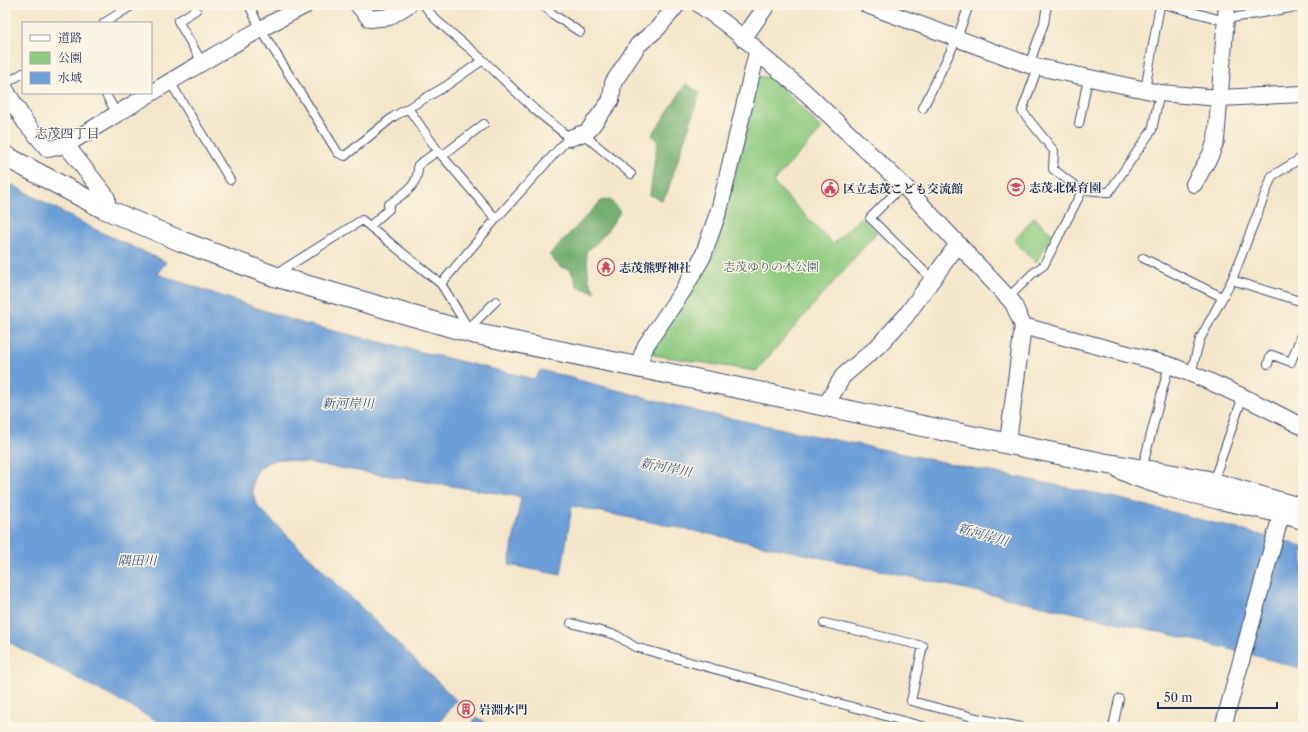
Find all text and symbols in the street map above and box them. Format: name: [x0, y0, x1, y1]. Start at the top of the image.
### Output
legend: [22, 22, 152, 94]
text: 道路: [58, 30, 82, 45]
text: 公園: [58, 50, 82, 65]
text: 水域: [58, 70, 82, 85]
district label: 志茂四丁目: [34, 125, 100, 141]
school or university icon: 志茂北保育園: [1006, 177, 1026, 197]
public building icon: 区立志茂こども交流館: [820, 178, 840, 198]
place label: 志茂北保育園: [1029, 180, 1101, 195]
place label: 区立志茂こども交流館: [843, 181, 963, 196]
temple icon: 志茂熊野神社: [596, 257, 616, 277]
park label: 志茂ゆりの木公園: [723, 259, 819, 274]
place label: 志茂熊野神社: [619, 260, 691, 275]
water label: 新河岸川: [322, 395, 376, 411]
water label: 新河岸川: [639, 454, 695, 480]
water label: 新河岸川: [956, 519, 1012, 549]
water label: 隅田川: [117, 552, 158, 568]
scale bar: [1158, 684, 1277, 710]
text: 50 m: [1164, 690, 1193, 705]
building icon: 岩淵水門: [456, 699, 476, 719]
place label: 岩淵水門: [479, 702, 527, 717]

